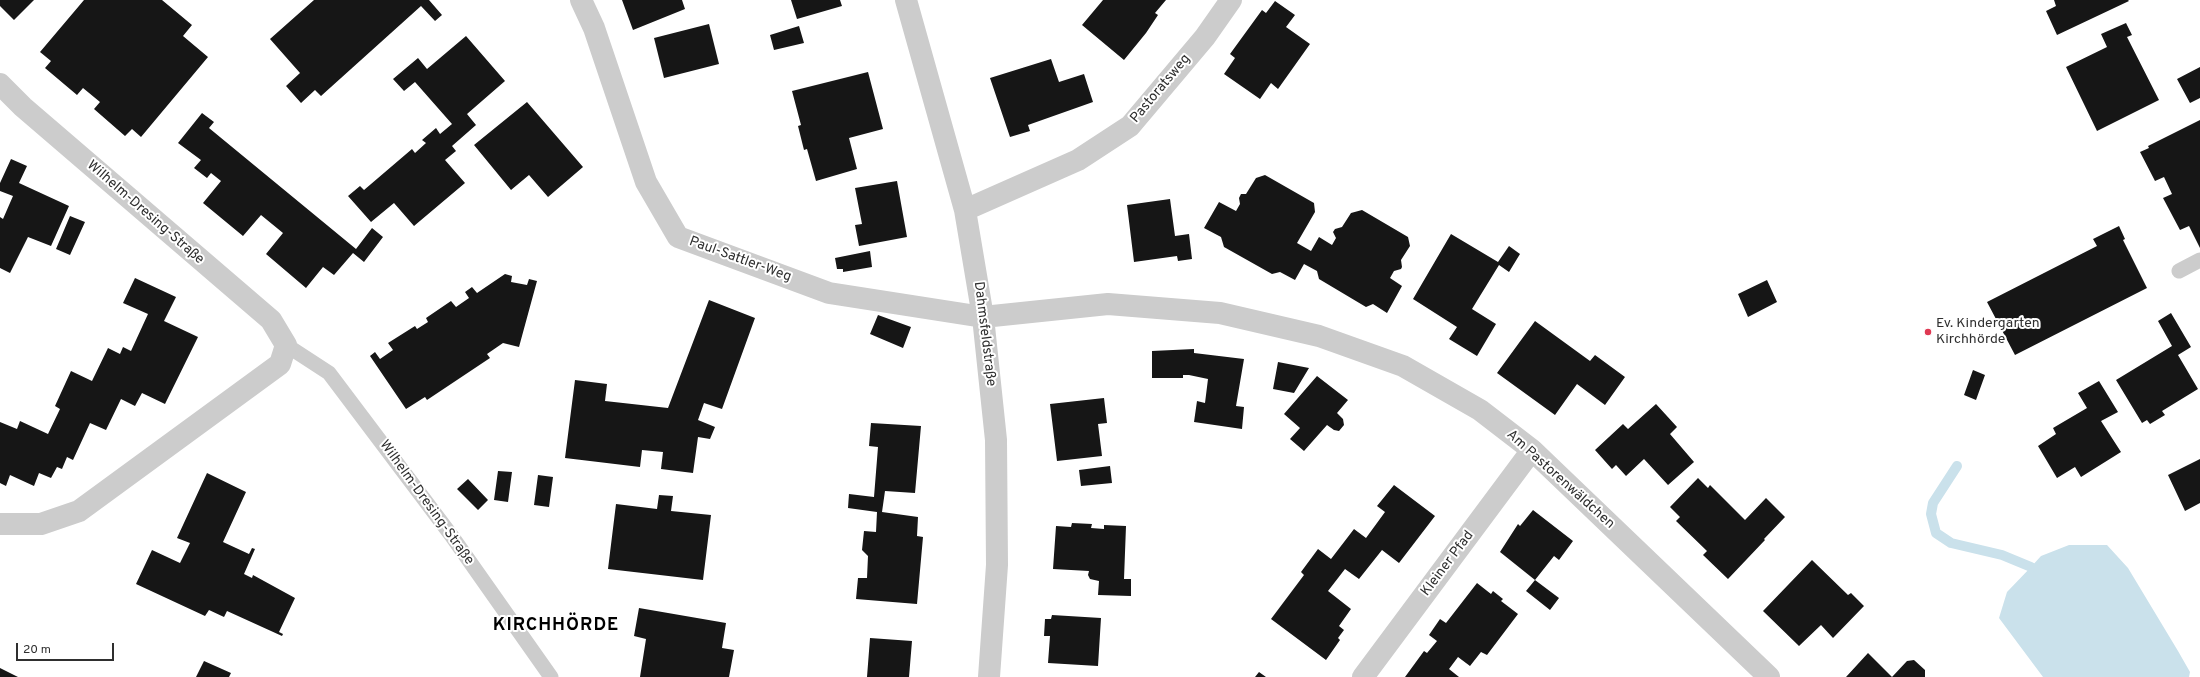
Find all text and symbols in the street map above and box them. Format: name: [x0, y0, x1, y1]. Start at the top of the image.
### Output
street label: Pastoratsweg: [1127, 51, 1195, 127]
street label: Wilhelm-Dresing-Straße: [83, 157, 207, 269]
street label: Paul-Sattler-Weg: [687, 234, 793, 286]
street label: Dahmsfeldstraße: [969, 281, 999, 387]
place label: Ev. Kindergarten Kirchhörde: [1936, 316, 2040, 348]
marker: Ev. Kindergarten Kirchhörde: [1923, 327, 1933, 337]
street label: Am Pastorenwäldchen: [1502, 427, 1618, 533]
street label: Wilhelm-Dresing-Straße: [375, 437, 477, 569]
street label: Kleiner Pfad: [1418, 528, 1478, 600]
district label: KIRCHHÖRDE: [493, 615, 619, 637]
scale bar: [18, 635, 116, 661]
text: 20 m: [23, 642, 51, 658]

